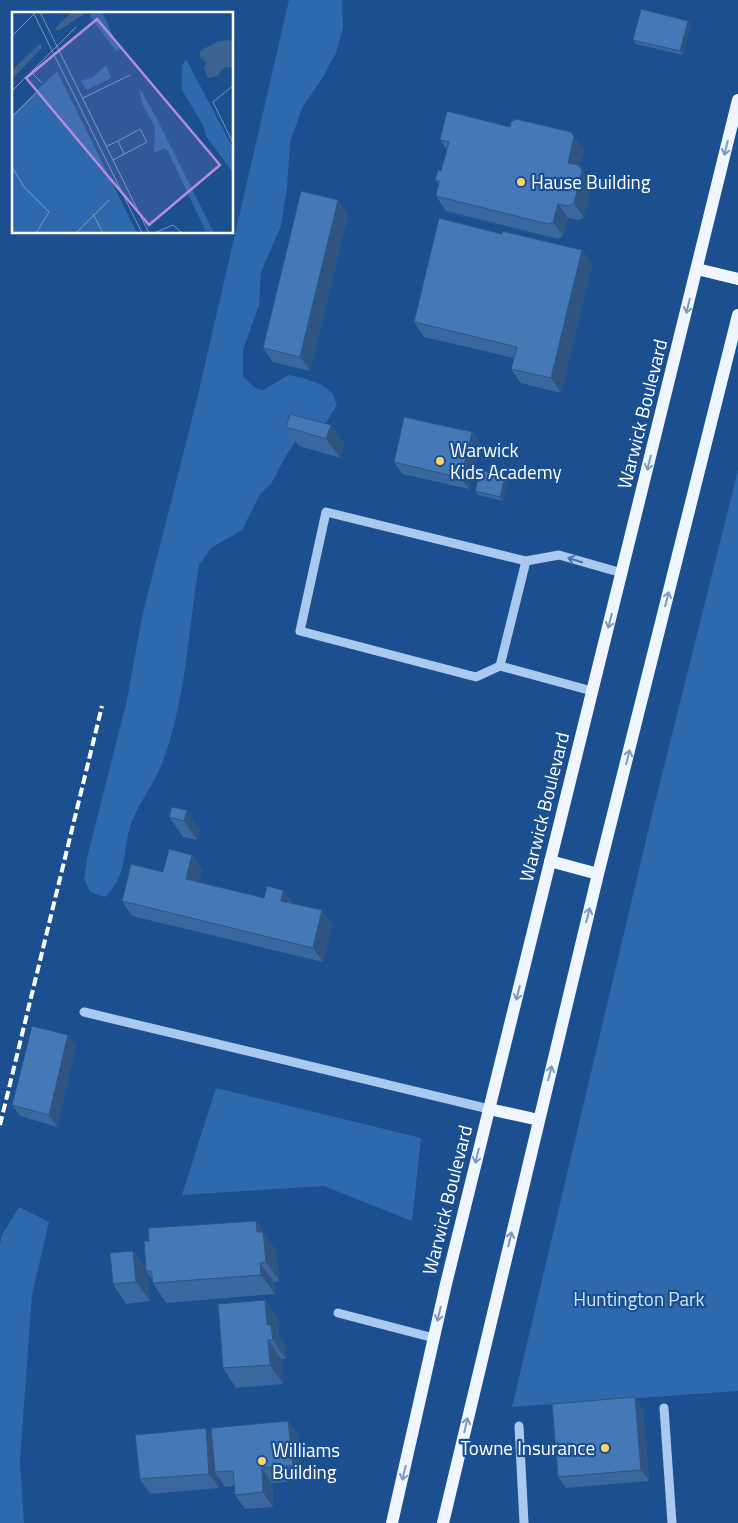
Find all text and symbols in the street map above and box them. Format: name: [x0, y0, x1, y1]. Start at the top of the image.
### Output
inset map: [12, 12, 234, 234]
one-way arrow: [721, 139, 730, 155]
place label: Hause Building: [531, 167, 651, 196]
marker: Hause Building: [515, 176, 527, 188]
one-way arrow: [683, 297, 692, 313]
street label: Warwick Boulevard: [609, 336, 674, 492]
place label: Warwick Kids Academy: [450, 435, 562, 486]
marker: Warwick Kids Academy: [434, 455, 446, 467]
one-way arrow: [644, 455, 653, 471]
one-way arrow: [567, 555, 583, 565]
one-way arrow: [663, 592, 672, 608]
one-way arrow: [605, 613, 614, 629]
street label: Warwick Boulevard: [511, 729, 576, 885]
one-way arrow: [623, 749, 633, 765]
one-way arrow: [584, 907, 594, 923]
one-way arrow: [513, 984, 522, 1000]
one-way arrow: [546, 1065, 555, 1081]
street label: Warwick Boulevard: [414, 1122, 479, 1278]
one-way arrow: [472, 1148, 481, 1164]
one-way arrow: [506, 1232, 515, 1248]
park label: Huntington Park: [573, 1284, 705, 1313]
one-way arrow: [434, 1306, 443, 1322]
one-way arrow: [462, 1417, 471, 1433]
place label: Towne Insurance: [460, 1433, 595, 1462]
place label: Williams Building: [272, 1435, 340, 1486]
marker: Towne Insurance: [599, 1442, 611, 1454]
marker: Williams Building: [256, 1455, 268, 1467]
one-way arrow: [398, 1464, 408, 1480]

